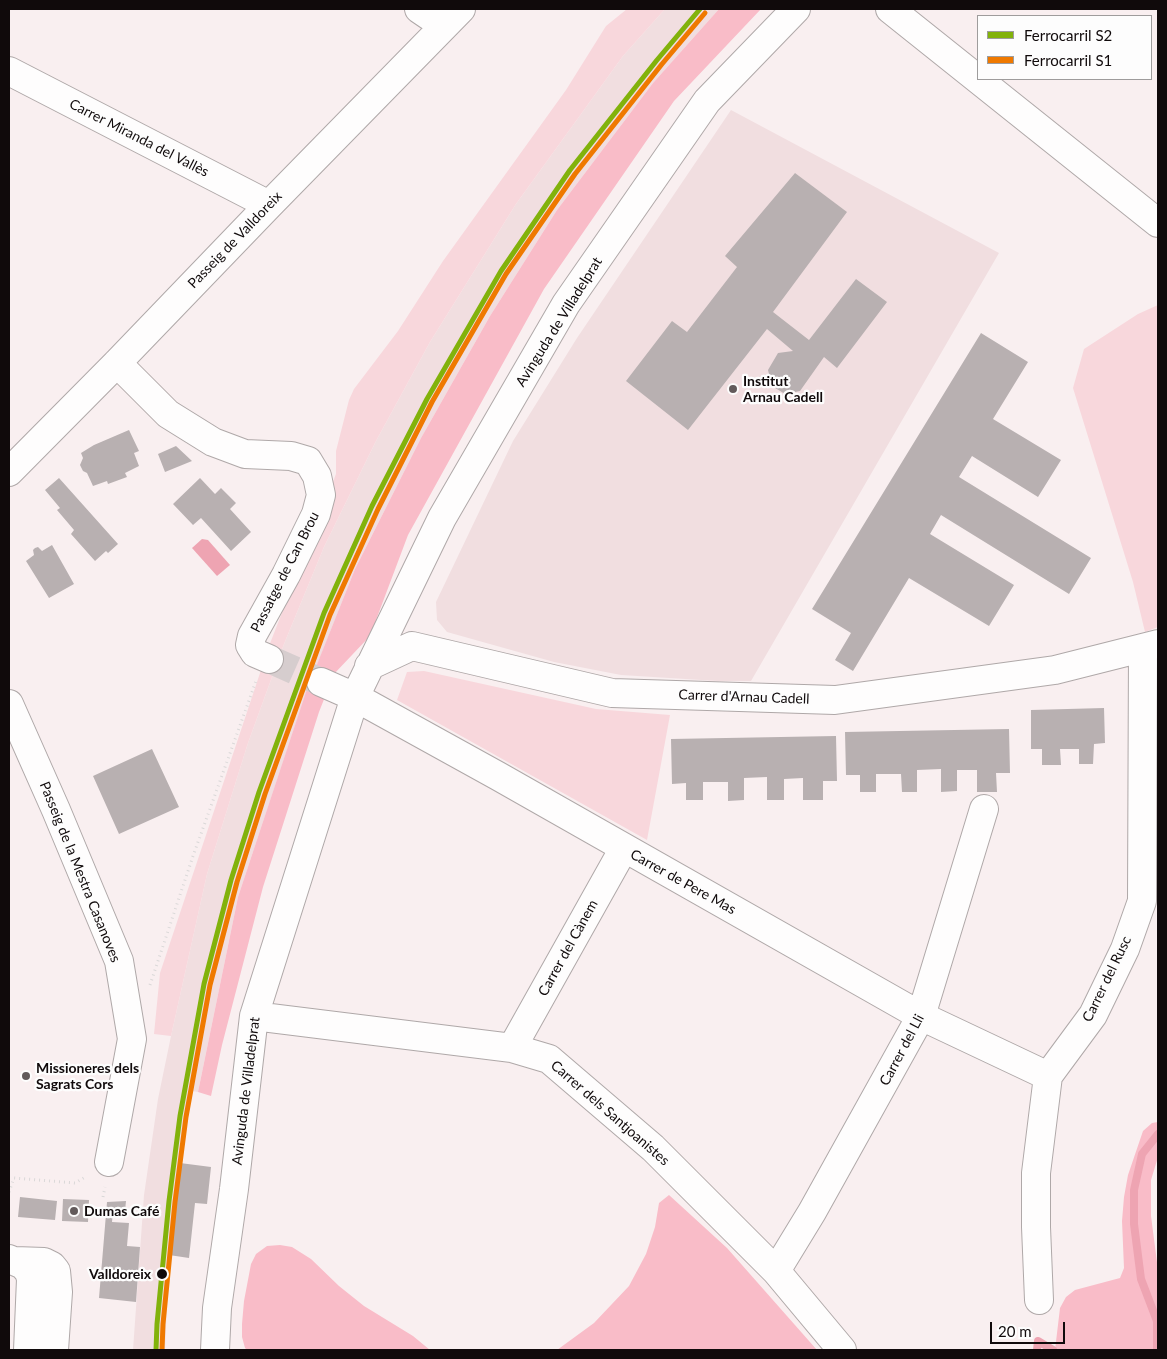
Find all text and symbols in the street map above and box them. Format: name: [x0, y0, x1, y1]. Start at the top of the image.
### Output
legend: [977, 15, 1152, 80]
text: Ferrocarril S2: [1024, 26, 1112, 44]
text: Ferrocarril S1: [1024, 51, 1112, 69]
street label: Carrer Miranda del Vallès: [66, 95, 212, 181]
street label: Passeig de Valldoreix: [184, 188, 286, 292]
street label: Avinguda de Villadelprat: [512, 254, 606, 390]
place label: Institut Arnau Cadell: [743, 373, 823, 406]
marker: Institut Arnau Cadell: [727, 383, 739, 395]
street label: Passatge de Can Brou: [247, 509, 323, 635]
street label: Carrer d'Arnau Cadell: [678, 686, 810, 708]
street label: Passeig de la Mestra Casanoves: [36, 779, 124, 965]
street label: Carrer de Pere Mas: [627, 846, 739, 918]
street label: Carrer del Cànem: [535, 897, 601, 999]
street label: Carrer del Rusc: [1079, 933, 1135, 1025]
street label: Carrer del Lli: [876, 1012, 928, 1088]
street label: Avinguda de Villadelprat: [229, 1016, 263, 1166]
street label: Carrer dels Santjoanistes: [547, 1057, 673, 1169]
place label: Missioneres dels Sagrats Cors: [36, 1060, 139, 1092]
marker: Missioneres dels Sagrats Cors: [20, 1070, 32, 1082]
place label: Dumas Café: [84, 1203, 159, 1219]
marker: Dumas Café: [68, 1205, 80, 1217]
place label: Valldoreix: [89, 1266, 151, 1282]
marker: Valldoreix: [155, 1267, 169, 1281]
scale bar: [992, 1312, 1067, 1344]
text: 20 m: [998, 1322, 1032, 1340]

